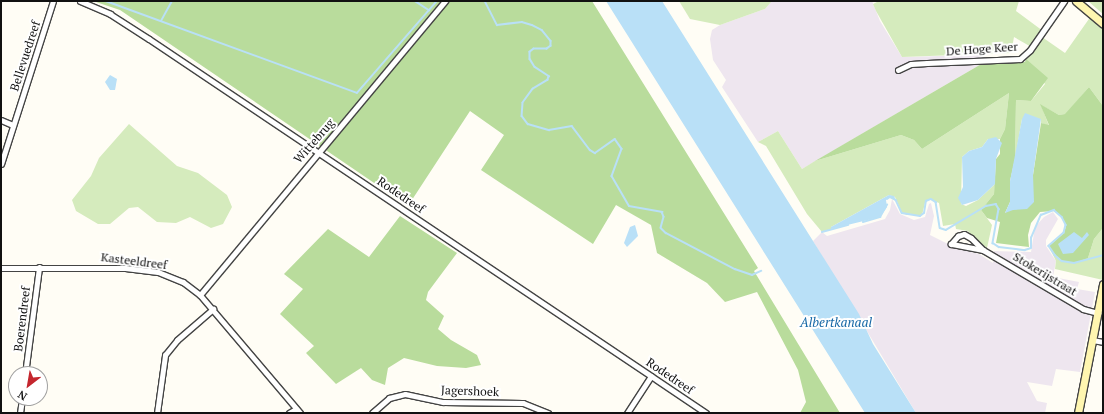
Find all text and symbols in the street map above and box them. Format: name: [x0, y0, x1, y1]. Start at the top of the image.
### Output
street label: Bellevuedreef: [7, 19, 43, 93]
street label: De Hoge Keer: [946, 39, 1018, 59]
street label: Wittebrug: [291, 116, 337, 166]
street label: Rodedreef: [375, 174, 427, 216]
street label: Stokerijstraat: [1010, 249, 1080, 299]
street label: Kasteeldreef: [100, 250, 168, 272]
street label: Boerendreef: [11, 286, 33, 352]
water label: Albertkanaal: [800, 314, 872, 330]
street label: Rodedreef: [644, 355, 696, 397]
north arrow: [8, 366, 48, 406]
street label: Jagershoek: [441, 383, 499, 399]
text: N: [15, 387, 30, 404]

